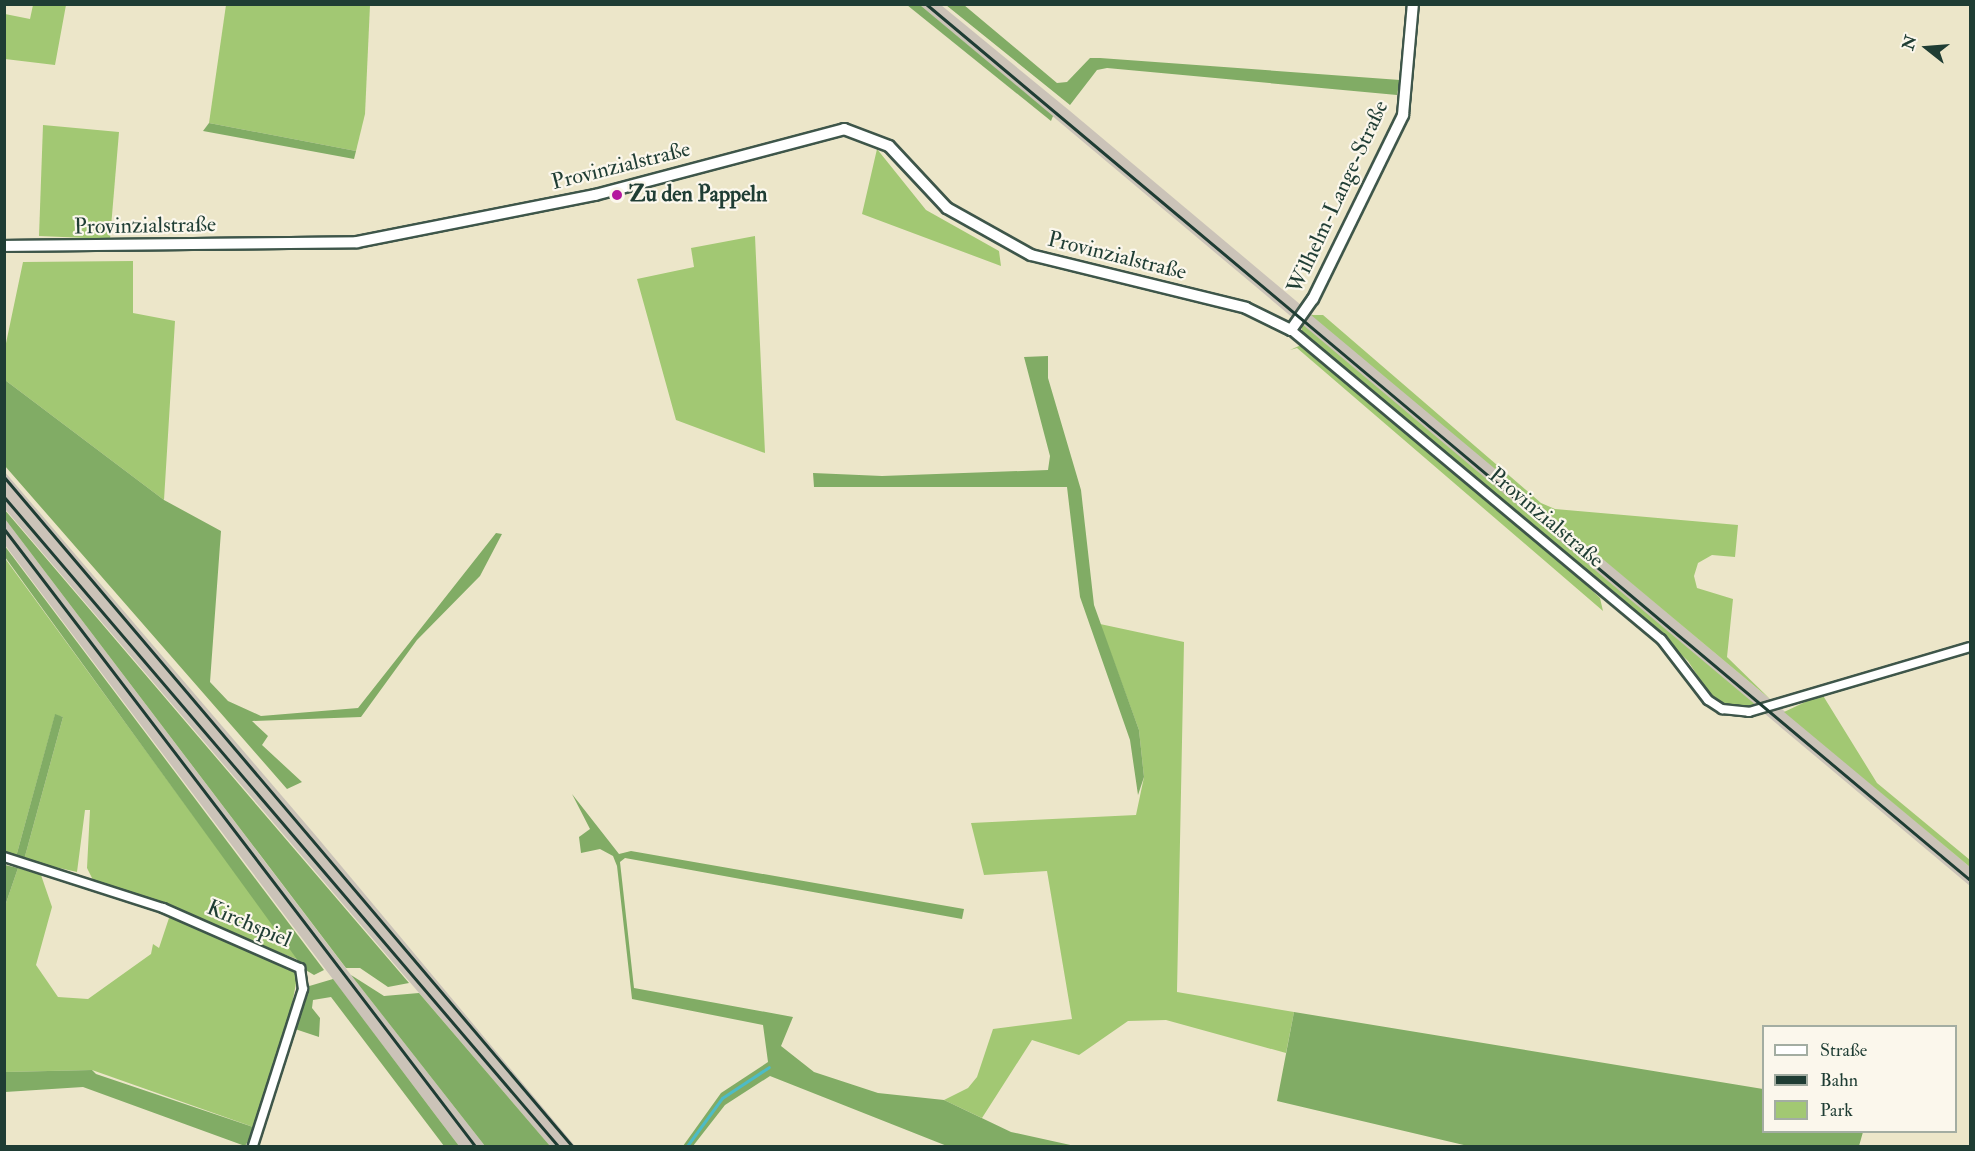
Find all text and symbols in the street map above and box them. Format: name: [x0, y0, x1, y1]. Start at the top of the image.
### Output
north arrow: [1897, 18, 1957, 78]
text: N: [1898, 33, 1921, 53]
street label: Wilhelm-Lange-Straße: [1282, 96, 1394, 298]
street label: Provinzialstraße: [549, 136, 693, 196]
place label: Zu den Pappeln: [629, 182, 767, 208]
marker: Zu den Pappeln: [610, 188, 624, 202]
street label: Provinzialstraße: [74, 212, 216, 240]
street label: Provinzialstraße: [1045, 226, 1189, 286]
street label: Provinzialstraße: [1483, 462, 1609, 574]
street label: Kirchspiel: [203, 894, 295, 954]
legend: [1762, 1025, 1957, 1133]
text: Straße: [1820, 1039, 1867, 1062]
text: Bahn: [1820, 1069, 1858, 1092]
text: Park: [1820, 1099, 1853, 1122]

